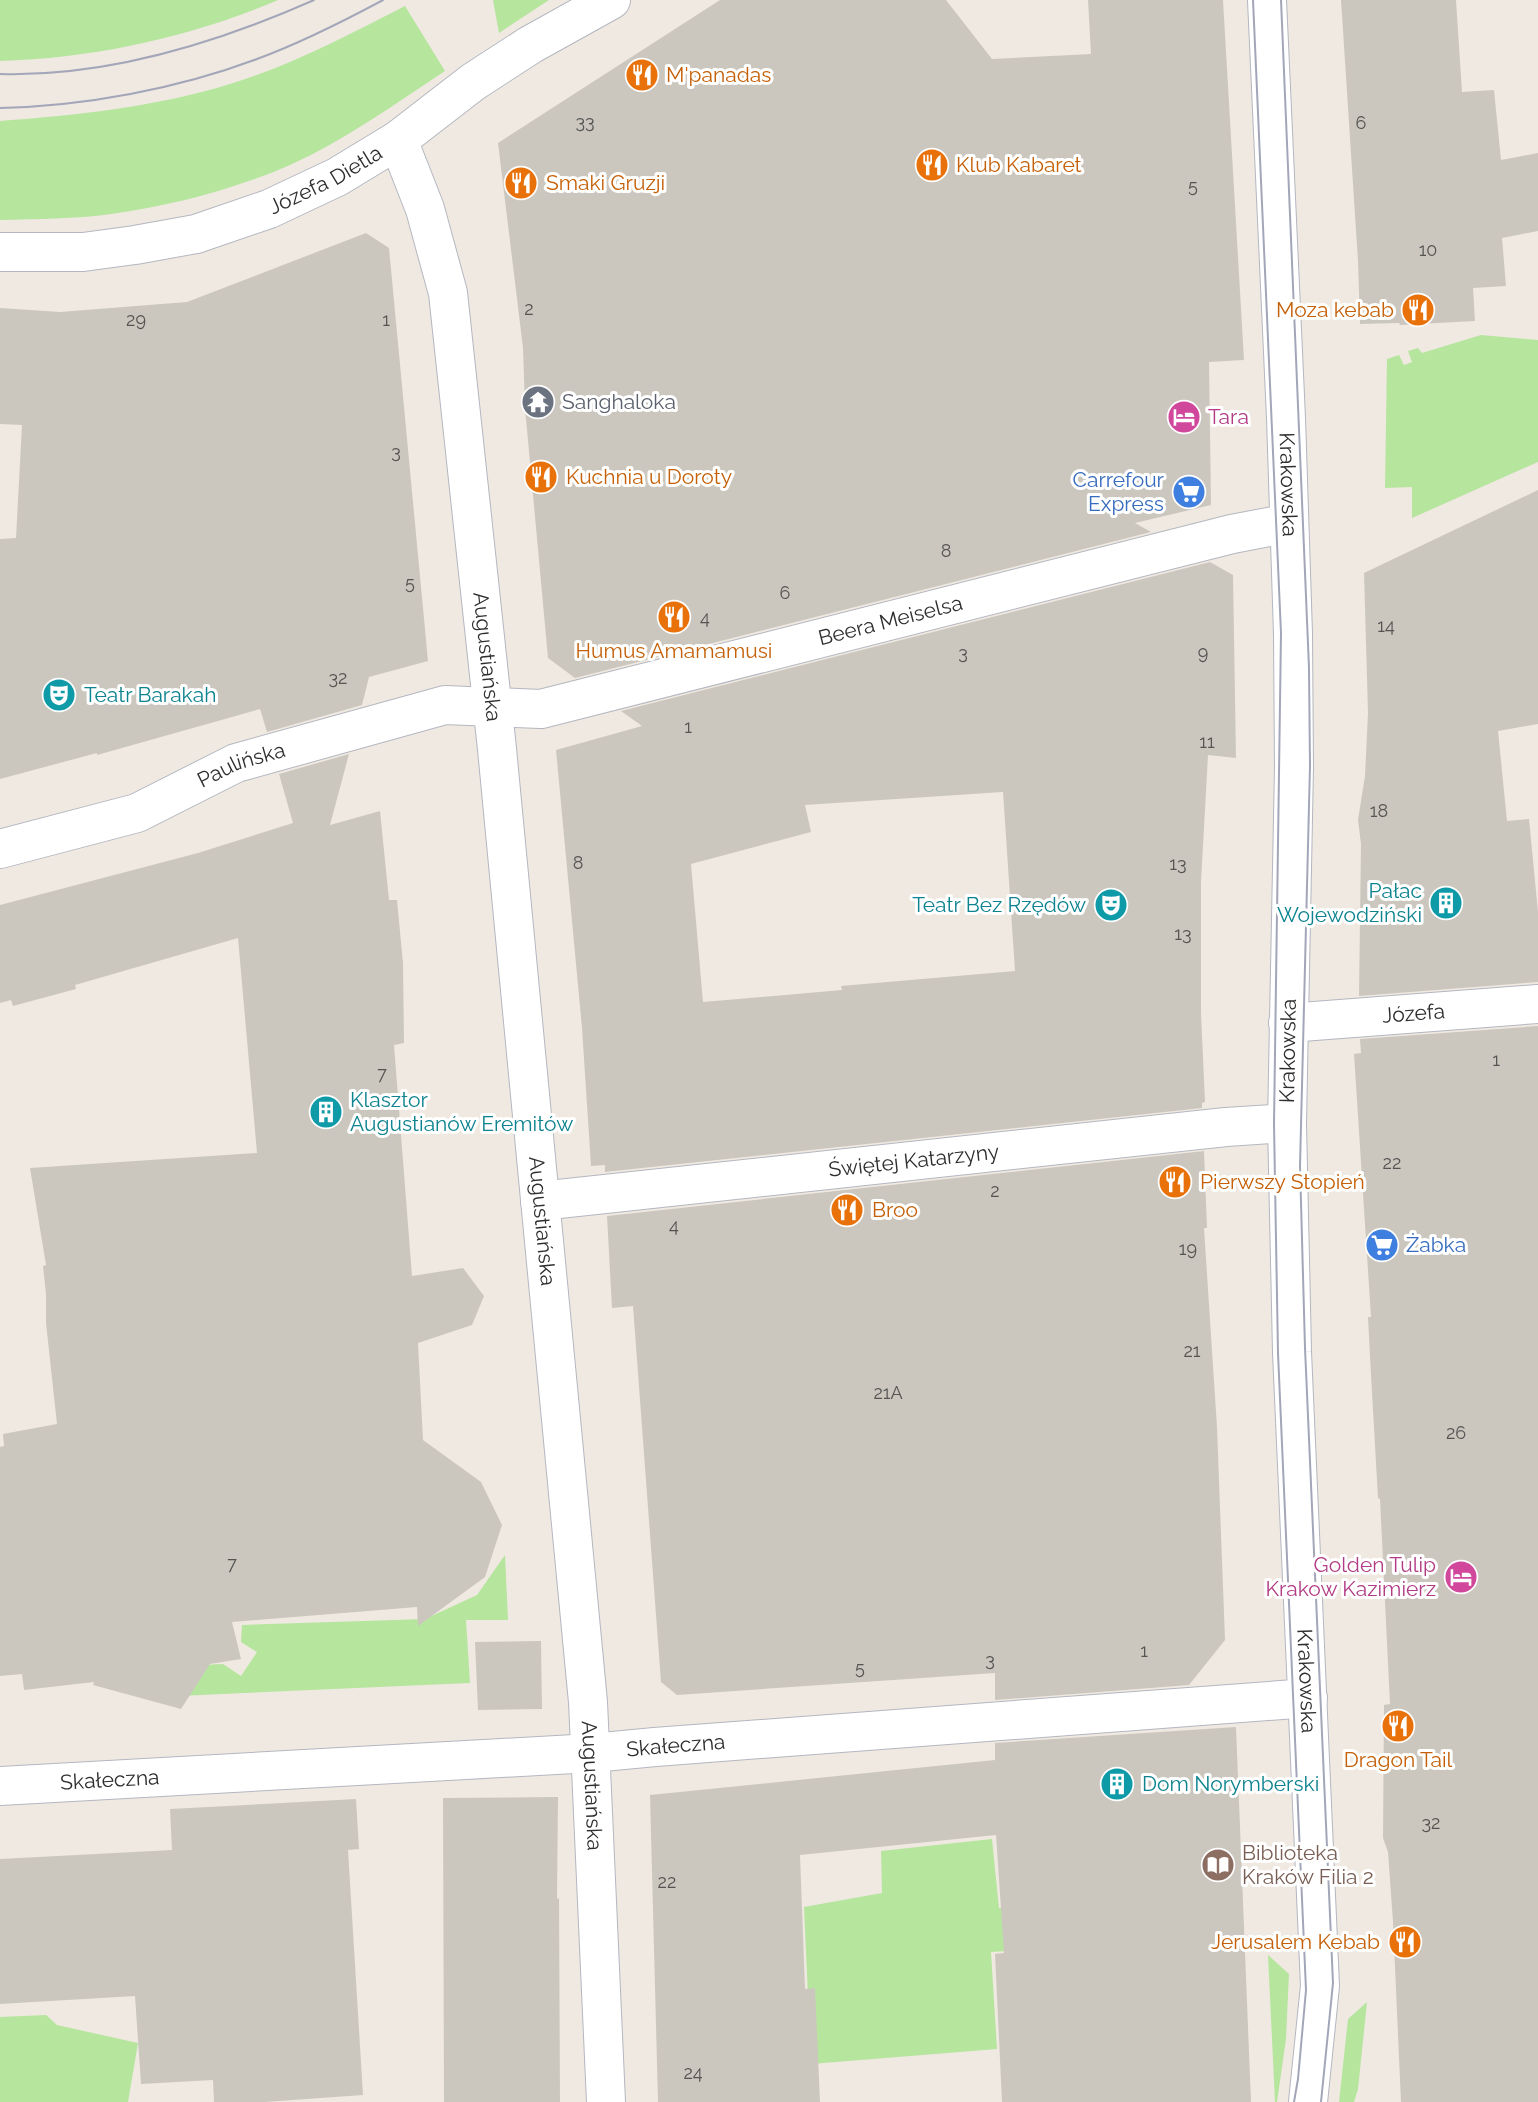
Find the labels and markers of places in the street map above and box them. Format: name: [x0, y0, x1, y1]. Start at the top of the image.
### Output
restaurant icon: M'panadas: [623, 56, 661, 94]
place label: M'panadas: [666, 62, 771, 87]
restaurant icon: Klub Kabaret: [913, 146, 951, 184]
place label: Klub Kabaret: [956, 152, 1082, 177]
restaurant icon: Smaki Gruzji: [502, 164, 540, 202]
place label: Smaki Gruzji: [546, 170, 665, 195]
restaurant icon: Moza kebab: [1399, 291, 1437, 329]
place label: Moza kebab: [1276, 297, 1394, 322]
temple icon: Sanghaloka: [519, 383, 557, 421]
place label: Sanghaloka: [562, 389, 676, 414]
hotel icon: Tara: [1165, 398, 1203, 436]
place label: Tara: [1208, 404, 1249, 429]
restaurant icon: Kuchnia u Doroty: [522, 458, 560, 496]
place label: Kuchnia u Doroty: [566, 464, 732, 489]
place label: Carrefour Express: [1073, 467, 1165, 516]
supermarket icon: Carrefour Express: [1170, 473, 1208, 511]
restaurant icon: Humus Amamamusi: [655, 598, 693, 636]
place label: Humus Amamamusi: [576, 638, 772, 663]
theatre icon: Teatr Barakah: [40, 676, 78, 714]
place label: Teatr Barakah: [84, 682, 216, 707]
place label: Pałac Wojewodziński: [1277, 878, 1422, 927]
building icon: Pałac Wojewodziński: [1427, 884, 1465, 922]
theatre icon: Teatr Bez Rzędów: [1092, 886, 1130, 924]
place label: Teatr Bez Rzędów: [912, 892, 1086, 917]
place label: Klasztor Augustianów Eremitów: [350, 1087, 573, 1136]
building icon: Klasztor Augustianów Eremitów: [307, 1093, 345, 1131]
restaurant icon: Pierwszy Stopień: [1156, 1163, 1194, 1201]
place label: Pierwszy Stopień: [1200, 1169, 1365, 1194]
restaurant icon: Broo: [828, 1191, 866, 1229]
place label: Broo: [872, 1197, 918, 1222]
supermarket icon: Żabka: [1363, 1226, 1401, 1264]
place label: Żabka: [1406, 1232, 1466, 1257]
place label: Golden Tulip Krakow Kazimierz: [1265, 1552, 1436, 1601]
hotel icon: Golden Tulip Krakow Kazimierz: [1442, 1558, 1480, 1596]
restaurant icon: Dragon Tail: [1379, 1707, 1417, 1745]
place label: Dragon Tail: [1344, 1747, 1453, 1772]
building icon: Dom Norymberski: [1098, 1765, 1136, 1803]
place label: Dom Norymberski: [1142, 1771, 1319, 1796]
place label: Biblioteka Kraków Filia 2: [1242, 1840, 1374, 1889]
library icon: Biblioteka Kraków Filia 2: [1199, 1846, 1237, 1884]
restaurant icon: Jerusalem Kebab: [1386, 1923, 1424, 1961]
place label: Jerusalem Kebab: [1211, 1929, 1380, 1954]

